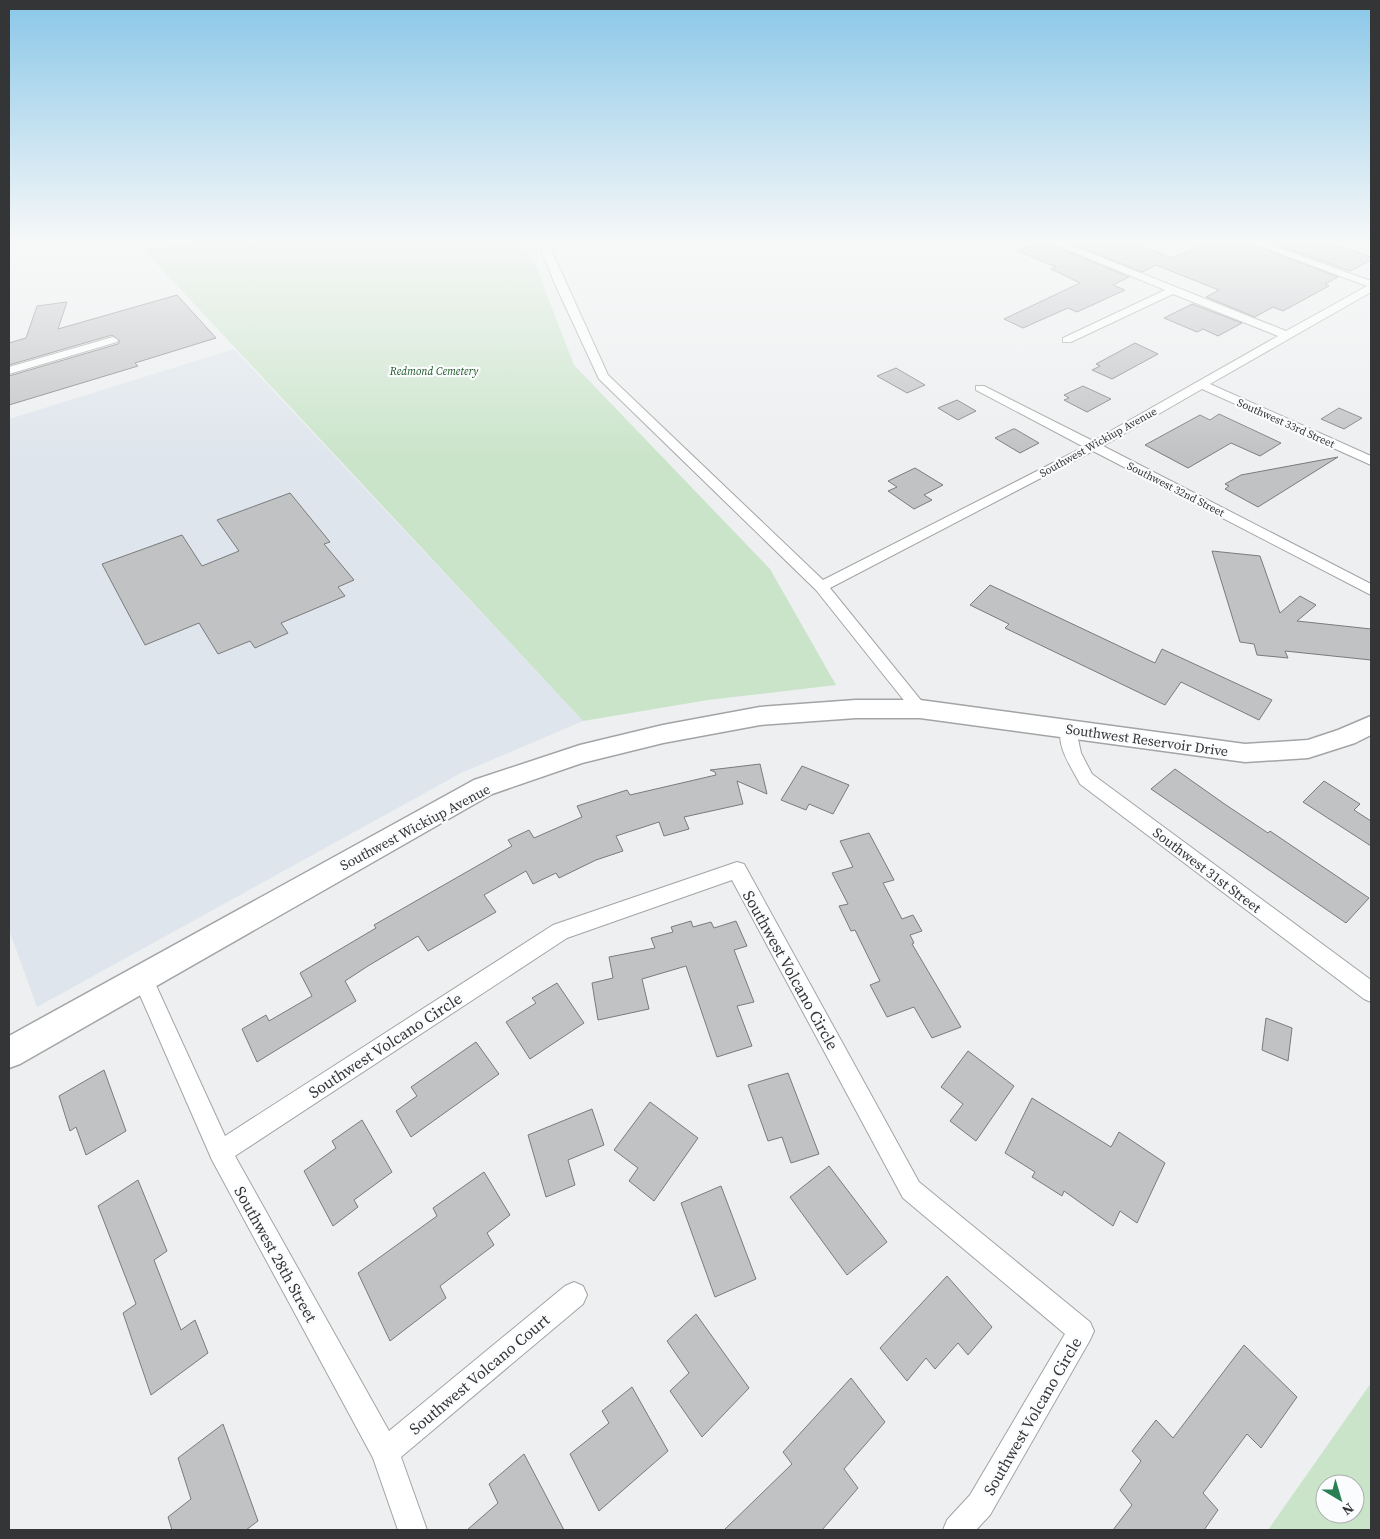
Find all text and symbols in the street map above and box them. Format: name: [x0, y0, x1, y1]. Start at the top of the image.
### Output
park label: Redmond Cemetery: [389, 364, 479, 379]
street label: Southwest 33rd Street: [1235, 395, 1337, 452]
street label: Southwest Wickiup Avenue: [1037, 404, 1160, 481]
street label: Southwest 32nd Street: [1125, 458, 1227, 521]
street label: Southwest Reservoir Drive: [1064, 719, 1230, 761]
street label: Southwest Wickiup Avenue: [336, 779, 494, 875]
street label: Southwest 31st Street: [1149, 823, 1266, 918]
street label: Southwest Volcano Circle: [738, 886, 844, 1054]
street label: Southwest Volcano Circle: [304, 987, 466, 1103]
street label: Southwest 28th Street: [229, 1182, 323, 1327]
street label: Southwest Volcano Court: [404, 1308, 555, 1439]
street label: Southwest Volcano Circle: [978, 1333, 1086, 1499]
north arrow: [1315, 1474, 1365, 1524]
text: N: [1338, 1498, 1358, 1520]

